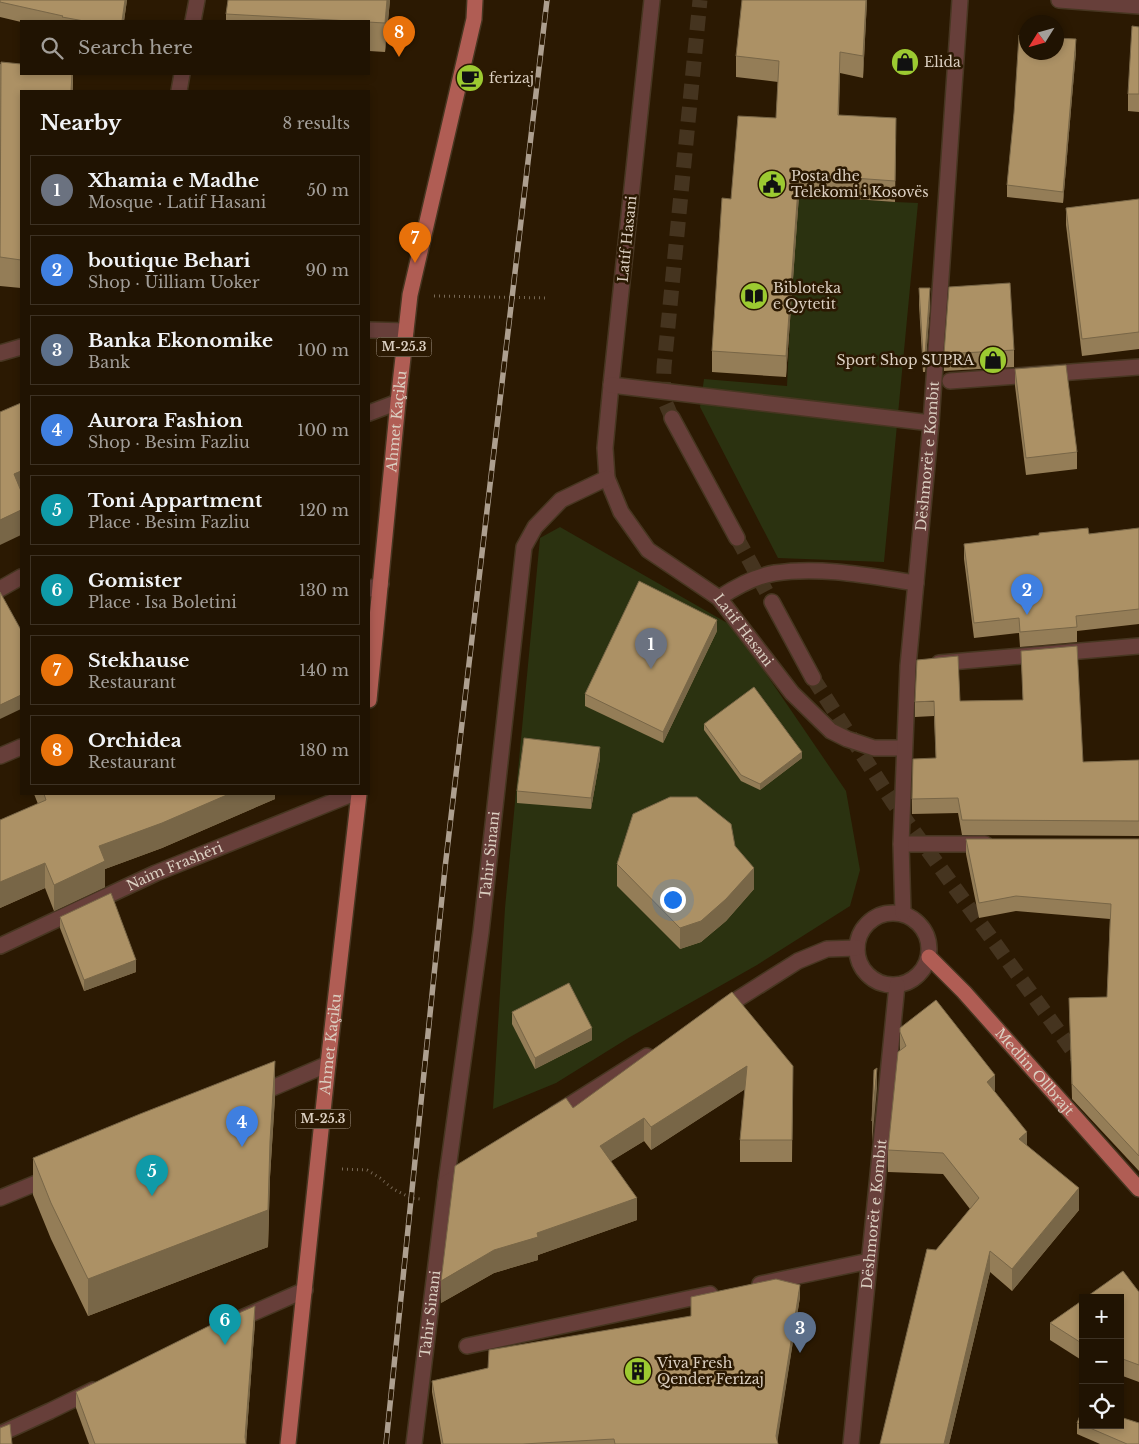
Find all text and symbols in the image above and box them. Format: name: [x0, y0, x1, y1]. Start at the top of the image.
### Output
north arrow: [1019, 15, 1064, 60]
pin: 8: [383, 16, 415, 57]
search box: [20, 20, 370, 75]
icon: search: [38, 34, 66, 62]
text: Search here: [78, 36, 193, 59]
shop icon: Elida: [890, 47, 920, 77]
place label: Elida: [924, 53, 961, 71]
cafe icon: ferizaj: [455, 63, 485, 93]
place label: ferizaj: [489, 69, 534, 87]
text: Nearby: [40, 110, 121, 136]
text: 8 results: [283, 113, 350, 133]
place label: Posta dhe Telekomi i Kosovës: [791, 167, 929, 201]
text: Xhamia e Madhe: [88, 169, 259, 192]
public building icon: Posta dhe Telekomi i Kosovës: [757, 169, 787, 199]
text: 1: [54, 180, 60, 200]
text: 50 m: [307, 180, 349, 200]
text: Mosque · Latif Hasani: [88, 192, 266, 212]
street label: Latif Hasani: [614, 195, 641, 283]
pin: 7: [399, 222, 431, 263]
text: boutique Behari: [88, 249, 250, 272]
text: 2: [52, 260, 62, 280]
text: 90 m: [306, 260, 349, 280]
text: Shop · Uilliam Uoker: [88, 272, 260, 292]
place label: Bibloteka e Qytetit: [773, 279, 841, 313]
library icon: Bibloteka e Qytetit: [739, 281, 769, 311]
text: Banka Ekonomike: [88, 329, 273, 352]
road number: M-25.3: [376, 338, 432, 357]
text: 3: [52, 340, 62, 360]
text: 100 m: [297, 340, 349, 360]
shop icon: Sport Shop SUPRA: [978, 345, 1008, 375]
place label: Sport Shop SUPRA: [837, 351, 974, 369]
text: Bank: [88, 352, 130, 372]
street label: Ahmet Kaçiku: [382, 369, 411, 474]
street label: Dëshmorët e Kombit: [912, 380, 943, 532]
text: Aurora Fashion: [88, 409, 243, 432]
text: 4: [52, 420, 62, 440]
text: 100 m: [297, 420, 349, 440]
text: Shop · Besim Fazliu: [88, 432, 250, 452]
text: Toni Appartment: [88, 489, 262, 512]
text: 5: [52, 500, 62, 520]
text: 120 m: [299, 500, 349, 520]
text: Place · Besim Fazliu: [88, 512, 250, 532]
text: Gomister: [88, 569, 182, 592]
pin: 2: [1011, 574, 1043, 615]
text: 6: [52, 580, 62, 600]
text: 130 m: [299, 580, 349, 600]
street label: Latif Hasani: [710, 590, 777, 670]
text: Place · Isa Boletini: [88, 592, 237, 612]
pin: 1: [635, 628, 667, 669]
text: Stekhause: [88, 649, 189, 672]
text: 7: [53, 660, 61, 680]
text: 140 m: [299, 660, 349, 680]
text: Restaurant: [88, 672, 176, 692]
text: Orchidea: [88, 729, 182, 752]
text: 8: [52, 740, 62, 760]
text: 180 m: [299, 740, 349, 760]
text: Restaurant: [88, 752, 176, 772]
street label: Tahir Sinani: [476, 810, 503, 900]
street label: Naim Frashëri: [123, 838, 226, 895]
your location: [660, 887, 686, 913]
street label: Ahmet Kaçiku: [316, 992, 345, 1097]
street label: Medlin Ollbrajt: [991, 1024, 1079, 1120]
pin: 4: [226, 1106, 258, 1147]
road number: M-25.3: [296, 1110, 350, 1128]
street label: Dëshmorët e Kombit: [858, 1138, 891, 1290]
pin: 5: [136, 1155, 168, 1196]
street label: Tahir Sinani: [416, 1269, 444, 1359]
map controls: [1079, 1294, 1124, 1429]
button: +: [1079, 1294, 1124, 1339]
pin: 6: [209, 1304, 241, 1345]
pin: 3: [784, 1312, 816, 1353]
button: −: [1079, 1339, 1124, 1384]
place label: Viva Fresh Qender Ferizaj: [656, 1354, 764, 1388]
building icon: Viva Fresh Qender Ferizaj: [623, 1356, 653, 1386]
button: locate: [1079, 1384, 1124, 1429]

